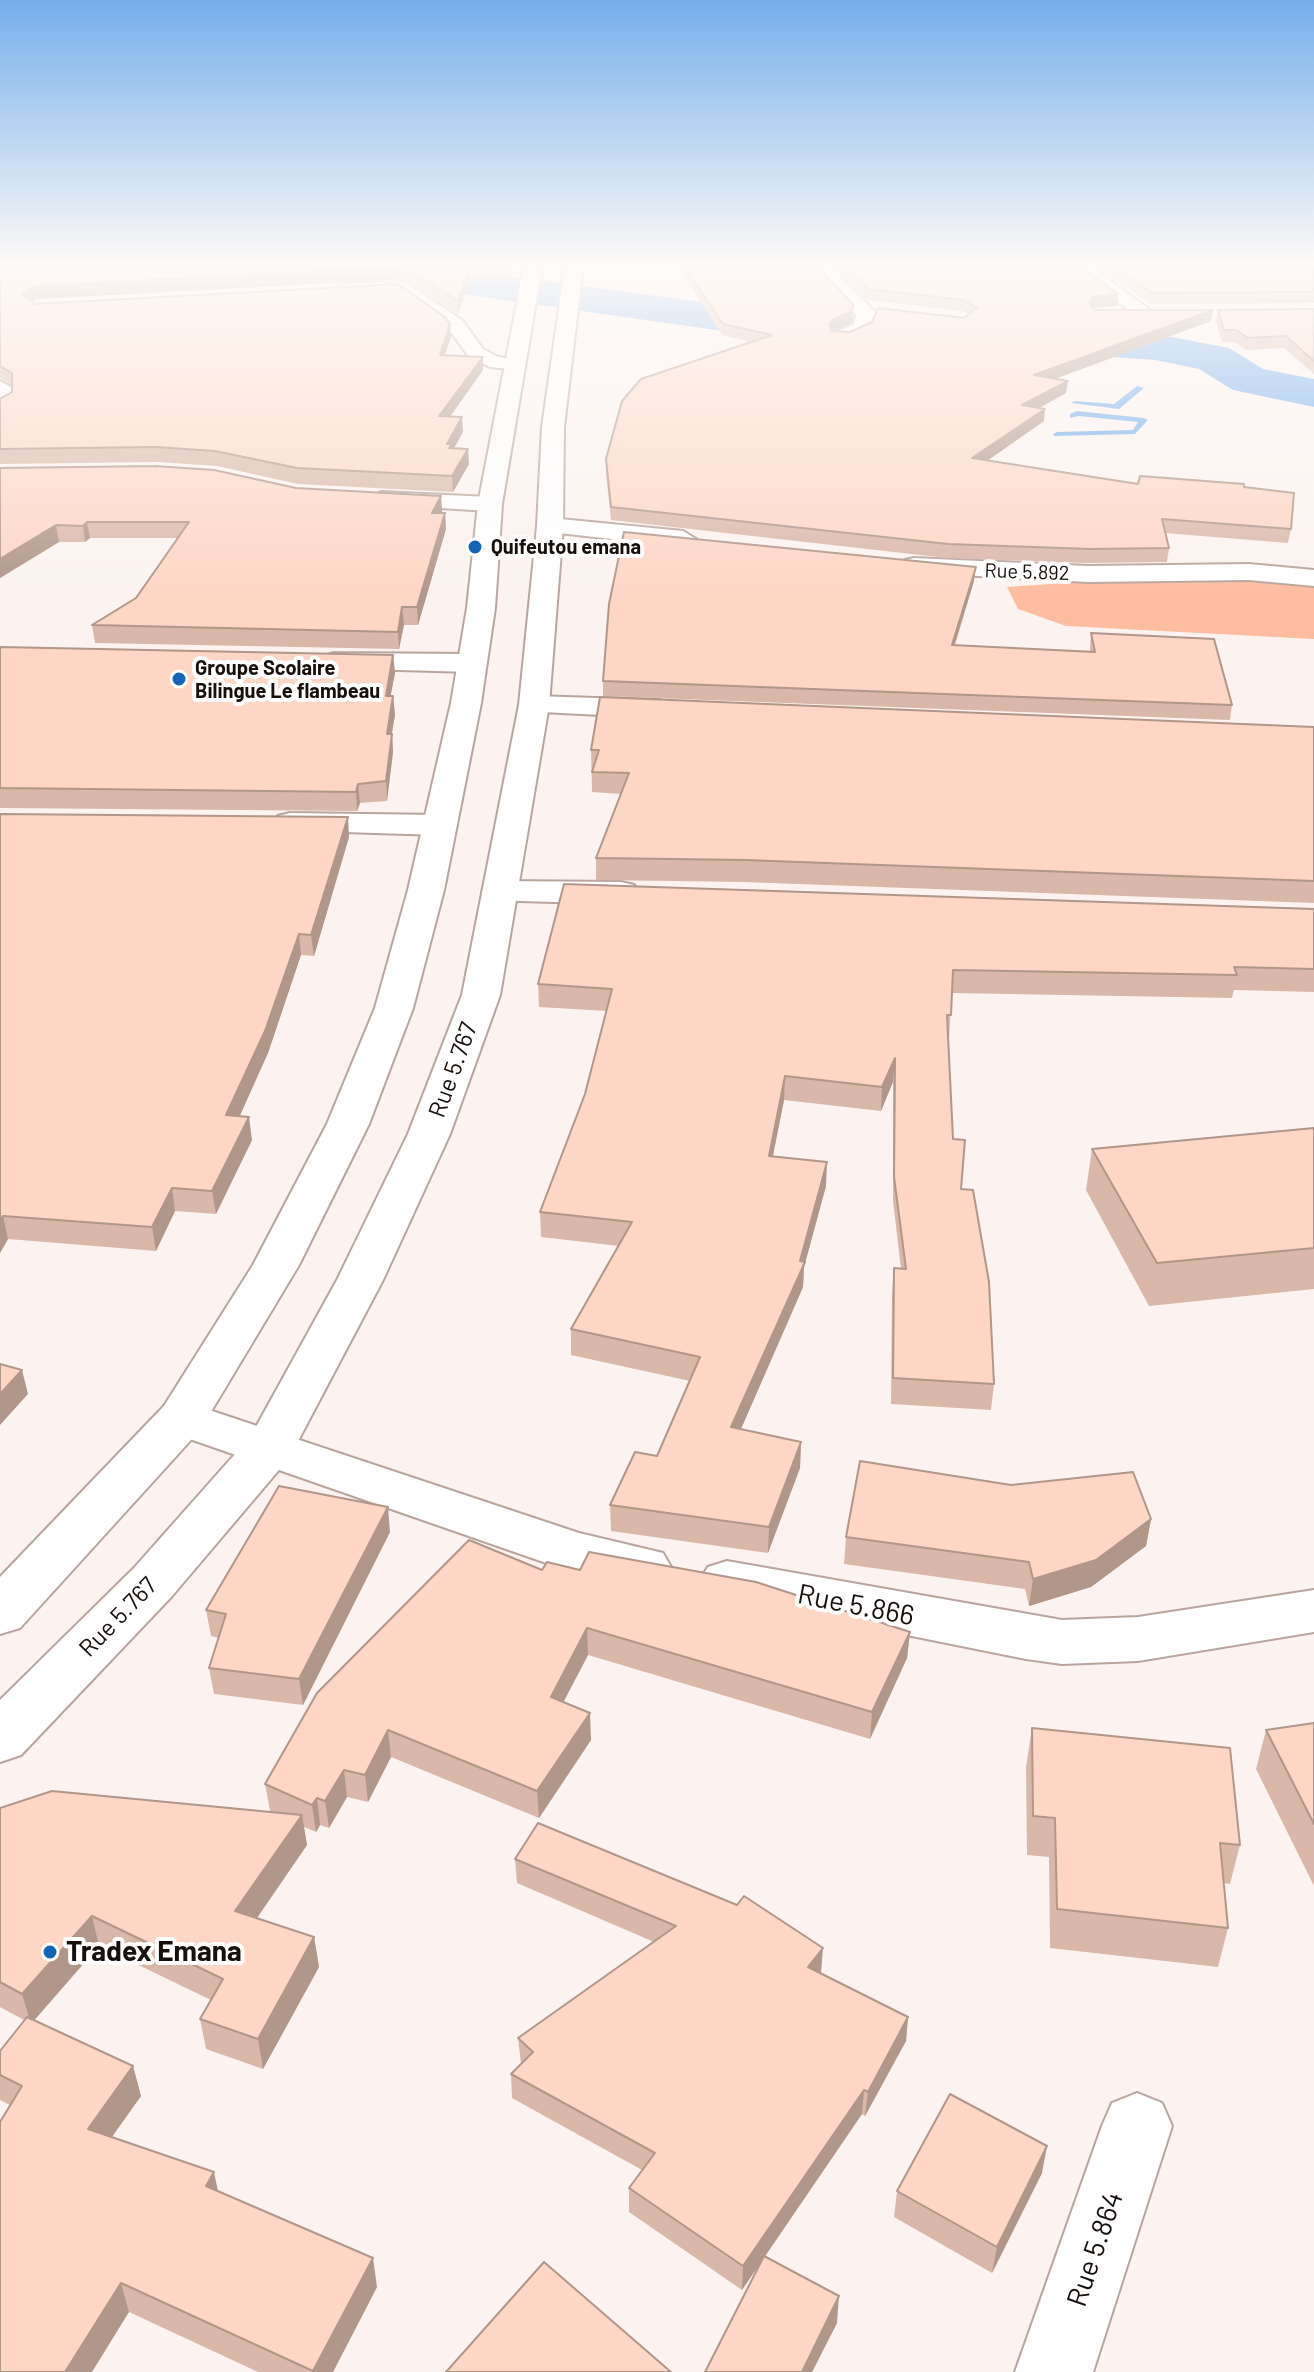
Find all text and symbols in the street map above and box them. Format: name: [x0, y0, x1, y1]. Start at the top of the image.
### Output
place label: Quifeutou emana: [491, 535, 641, 559]
marker: Quifeutou emana: [466, 538, 484, 556]
street label: Rue 5.892: [984, 559, 1070, 585]
place label: Groupe Scolaire Bilingue Le flambeau: [195, 656, 380, 703]
marker: Groupe Scolaire Bilingue Le flambeau: [170, 670, 188, 688]
street label: Rue 5.767: [423, 1018, 483, 1122]
street label: Rue 5.767: [73, 1571, 163, 1663]
street label: Rue 5.866: [795, 1577, 917, 1633]
place label: Tradex Emana: [66, 1935, 242, 1969]
marker: Tradex Emana: [41, 1943, 59, 1961]
street label: Rue 5.864: [1060, 2187, 1130, 2311]

